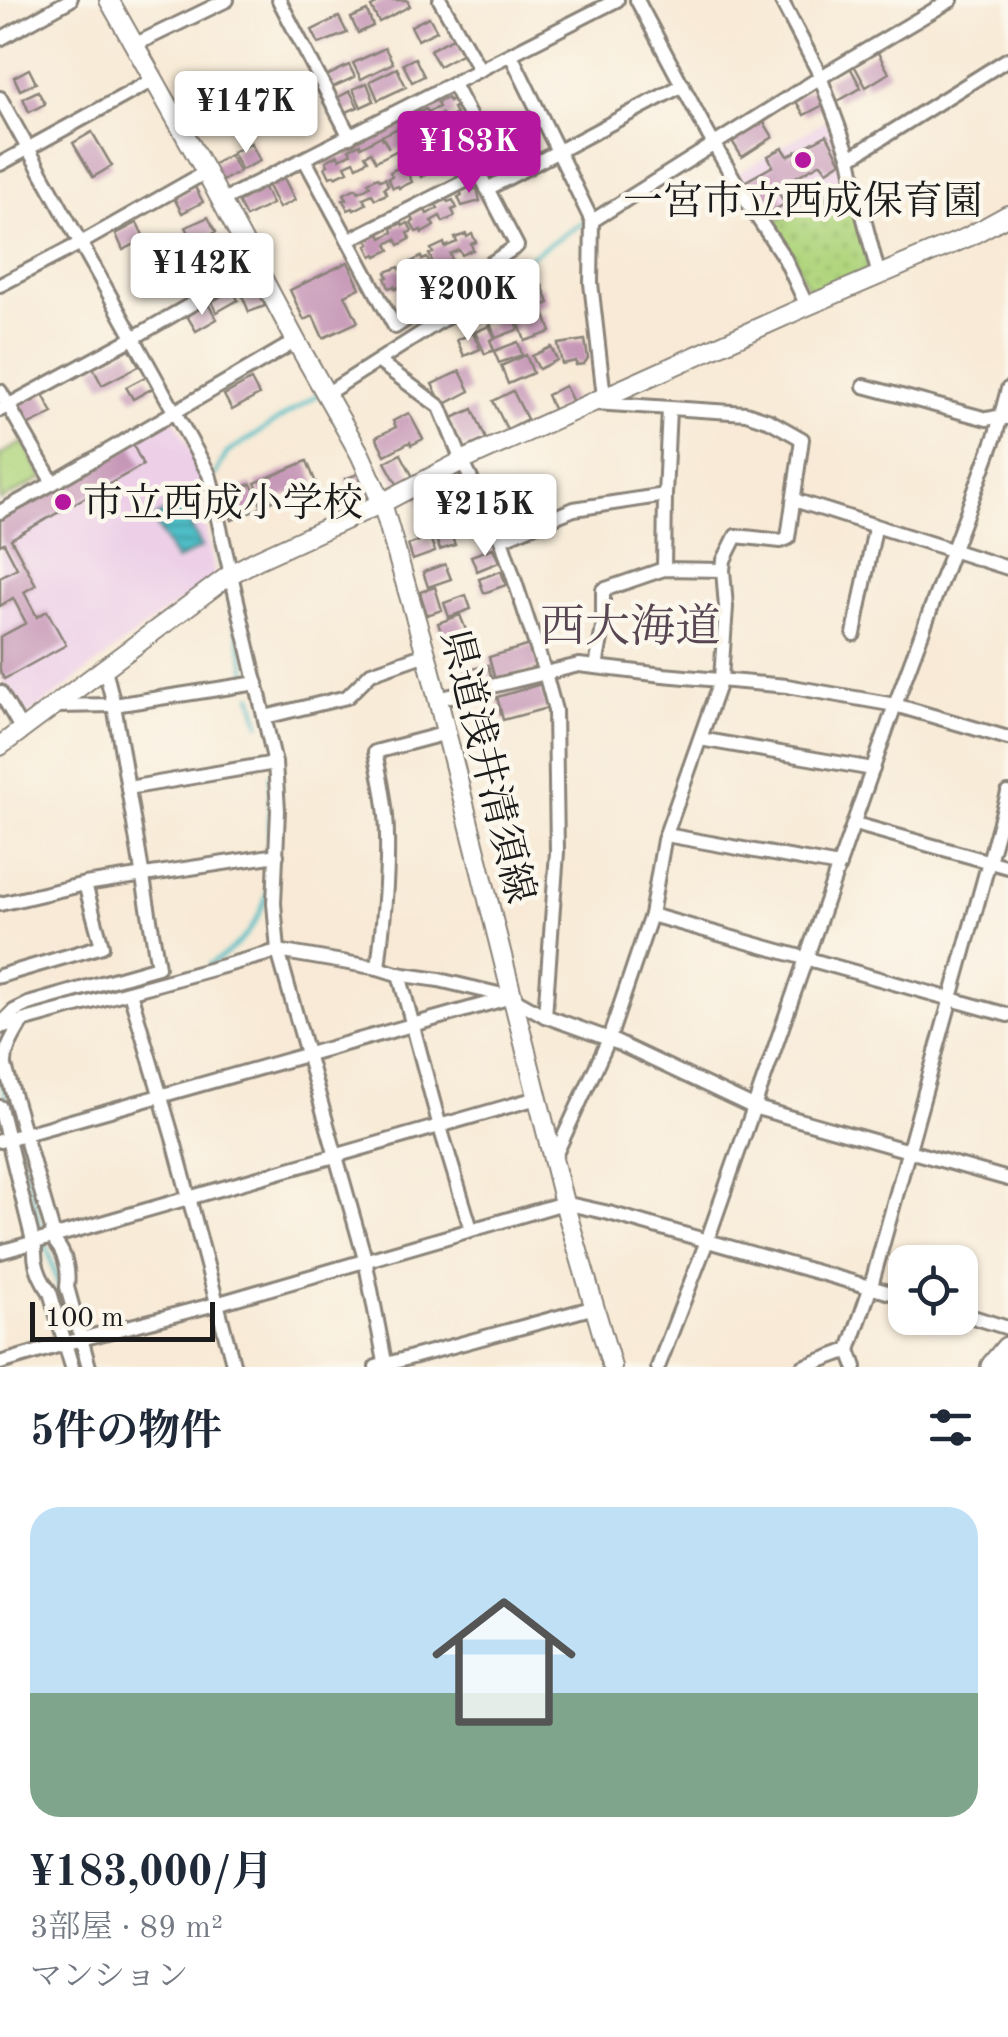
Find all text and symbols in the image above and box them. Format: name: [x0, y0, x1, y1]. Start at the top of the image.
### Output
pin: ¥147K: [176, 71, 316, 156]
text: ¥147K: [197, 87, 295, 119]
pin: ¥183K: [399, 111, 539, 196]
text: ¥183K: [420, 127, 518, 159]
marker: 一宮市立西成保育園: [792, 149, 814, 171]
place label: 一宮市立西成保育園: [623, 180, 983, 224]
pin: ¥142K: [132, 233, 272, 318]
text: ¥142K: [153, 249, 251, 281]
pin: ¥200K: [398, 259, 538, 344]
text: ¥200K: [419, 275, 517, 307]
pin: ¥215K: [415, 474, 555, 559]
place label: 市立西成小学校: [83, 482, 363, 526]
text: ¥215K: [436, 490, 534, 522]
marker: 市立西成小学校: [52, 491, 74, 513]
district label: 西大海道: [540, 603, 720, 652]
street label: 県道浅井清須線: [432, 625, 542, 908]
map controls: [888, 1245, 978, 1335]
button: locate: [888, 1245, 978, 1335]
scale bar: [30, 1297, 215, 1342]
text: 100 m: [45, 1305, 124, 1333]
icon: filters: [923, 1400, 978, 1455]
text: 5件の物件: [30, 1412, 222, 1454]
icon: home: [414, 1572, 594, 1752]
text: ¥183,000/月: [30, 1853, 273, 1895]
text: 3部屋 · 89 m²: [30, 1913, 223, 1945]
text: マンション: [30, 1962, 189, 1994]

